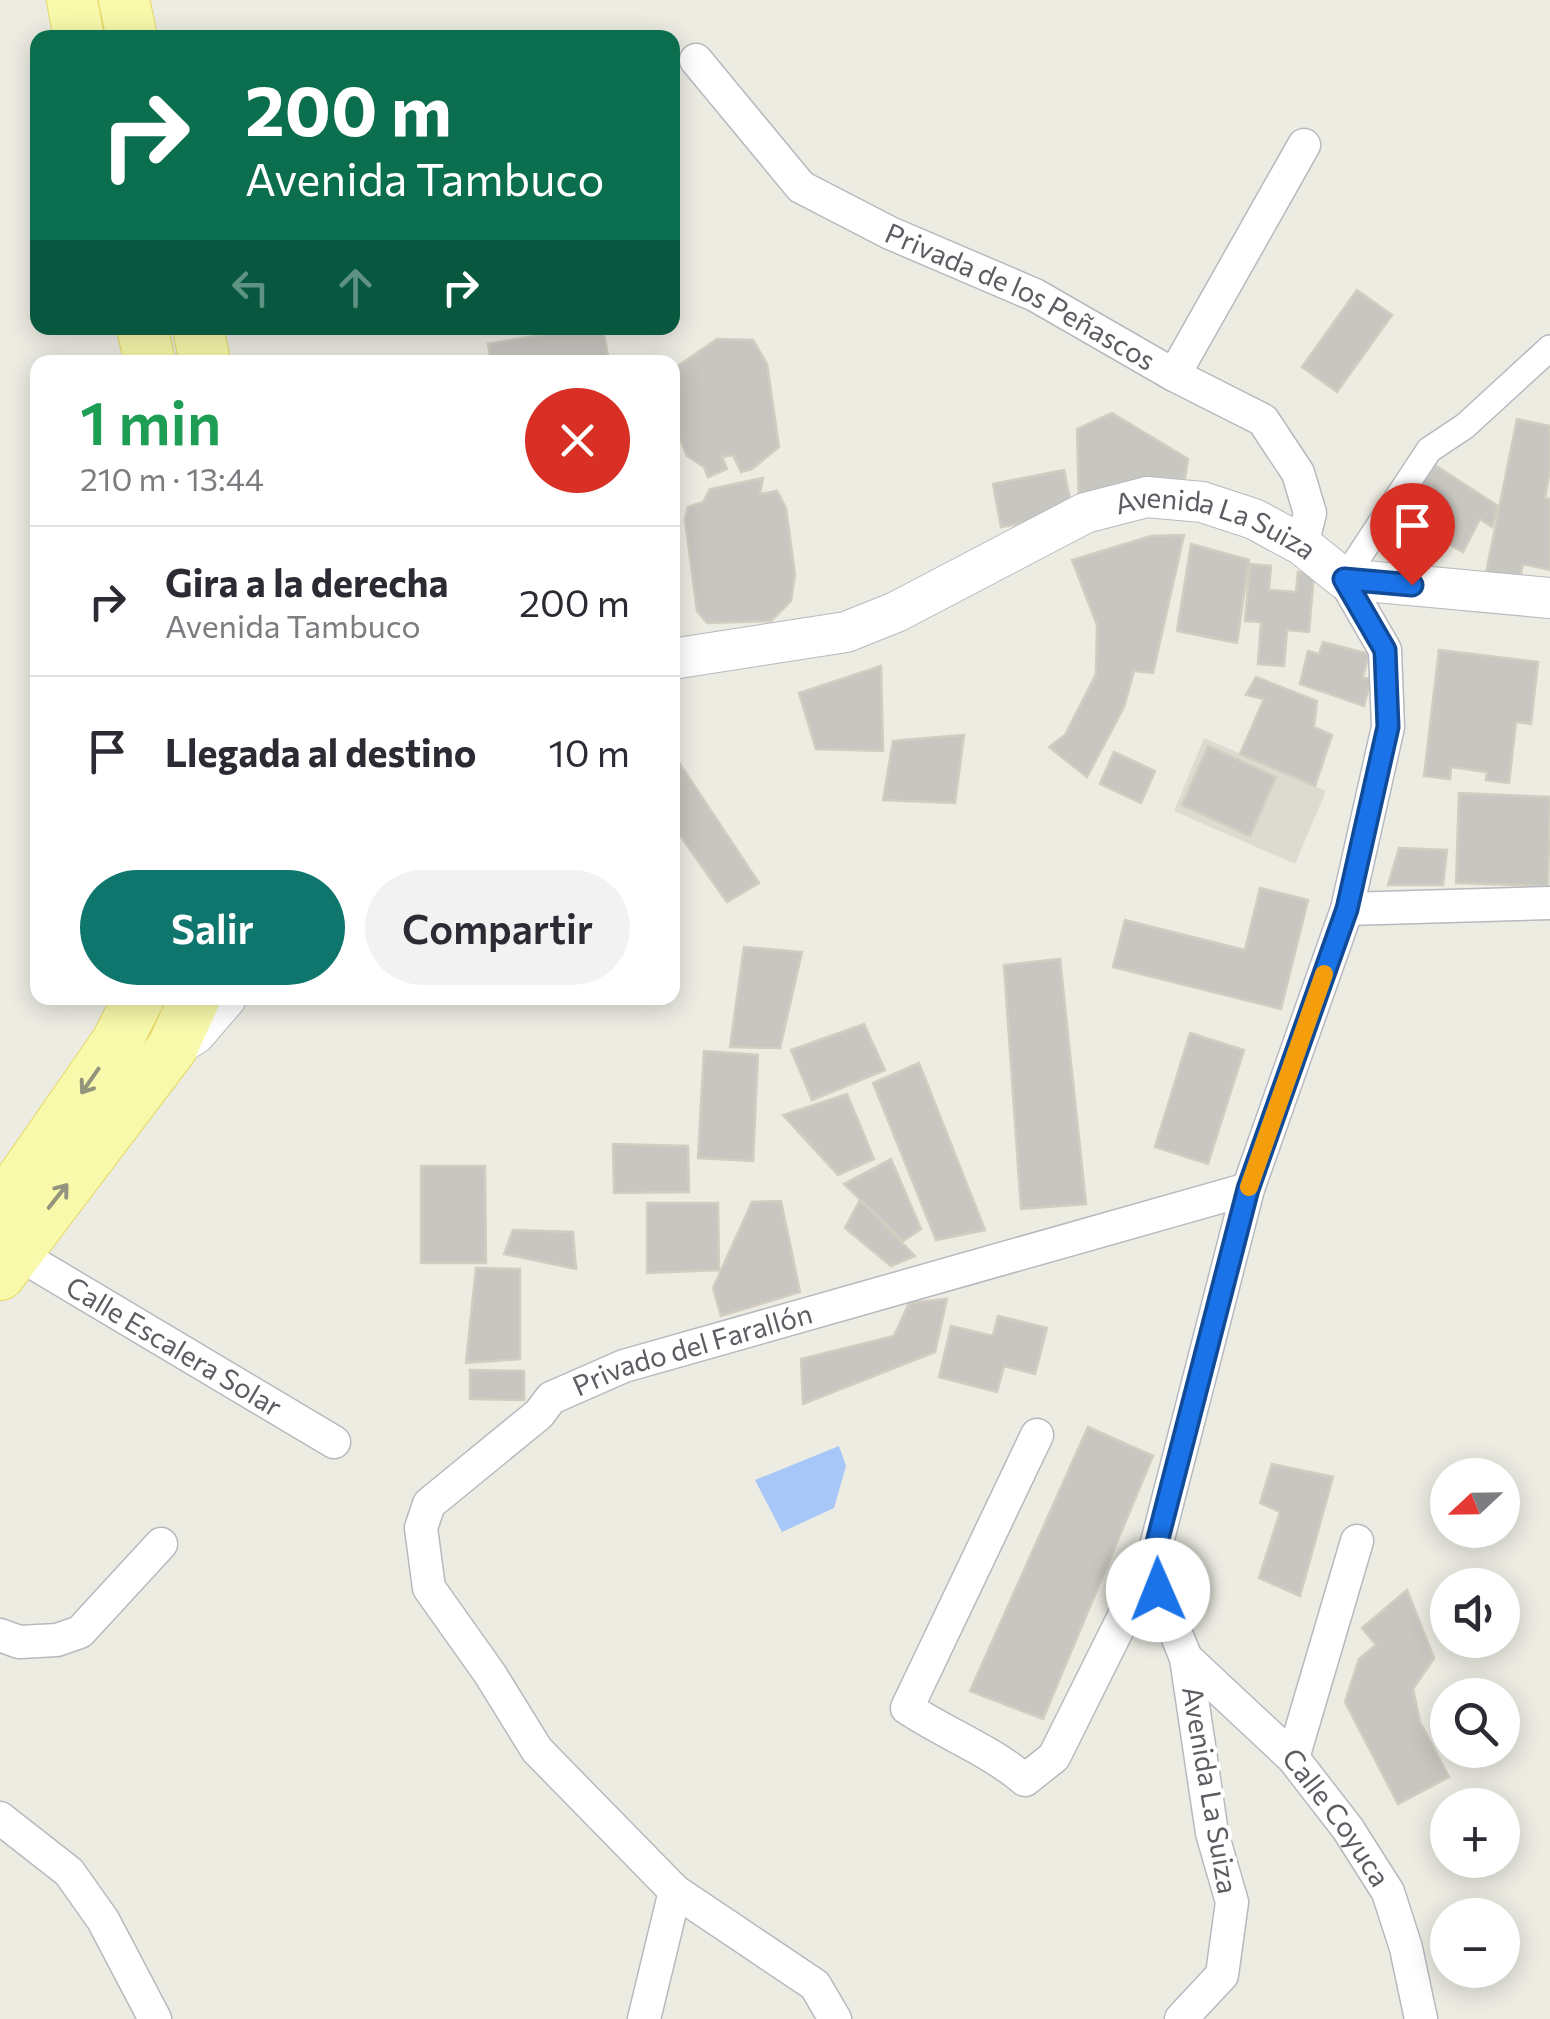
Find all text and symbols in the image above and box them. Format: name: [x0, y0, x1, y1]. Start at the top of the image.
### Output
text: 200 m: [245, 65, 452, 150]
icon: right: [80, 70, 210, 200]
text: Avenida Tambuco: [245, 150, 605, 205]
street label: Privada de los Peñascos: [880, 215, 1162, 377]
icon: left: [223, 260, 278, 315]
icon: ahead: [328, 260, 383, 315]
icon: right: [433, 260, 488, 315]
text: 1 min: [80, 384, 221, 457]
button: close: [525, 388, 630, 493]
text: 210 m · 13:44: [80, 458, 264, 498]
street label: Avenida La Suiza: [1111, 479, 1324, 566]
pin: [1370, 483, 1455, 586]
icon: arrive: [1385, 498, 1440, 553]
text: Gira a la derecha: [165, 558, 449, 605]
icon: right: [80, 574, 135, 629]
text: 200 m: [519, 578, 630, 625]
text: Avenida Tambuco: [165, 605, 421, 645]
icon: arrive: [80, 724, 135, 779]
text: Llegada al destino: [165, 728, 476, 775]
text: 10 m: [549, 728, 630, 775]
button: Salir: [80, 870, 345, 985]
button: Compartir: [365, 870, 630, 985]
one-way arrow: [80, 1067, 101, 1095]
one-way arrow: [47, 1183, 68, 1210]
street label: Calle Escalera Solar: [60, 1269, 288, 1423]
street label: Privado del Farallón: [567, 1296, 816, 1403]
north arrow: [1430, 1458, 1520, 1548]
map controls: [1430, 1458, 1520, 1988]
position arrow: [1106, 1538, 1210, 1642]
button: sound: [1430, 1568, 1520, 1658]
button: search: [1430, 1678, 1520, 1768]
street label: Avenida La Suiza: [1176, 1683, 1246, 1896]
street label: Calle Coyuca: [1276, 1741, 1398, 1892]
button: +: [1430, 1788, 1520, 1878]
button: −: [1430, 1898, 1520, 1988]

